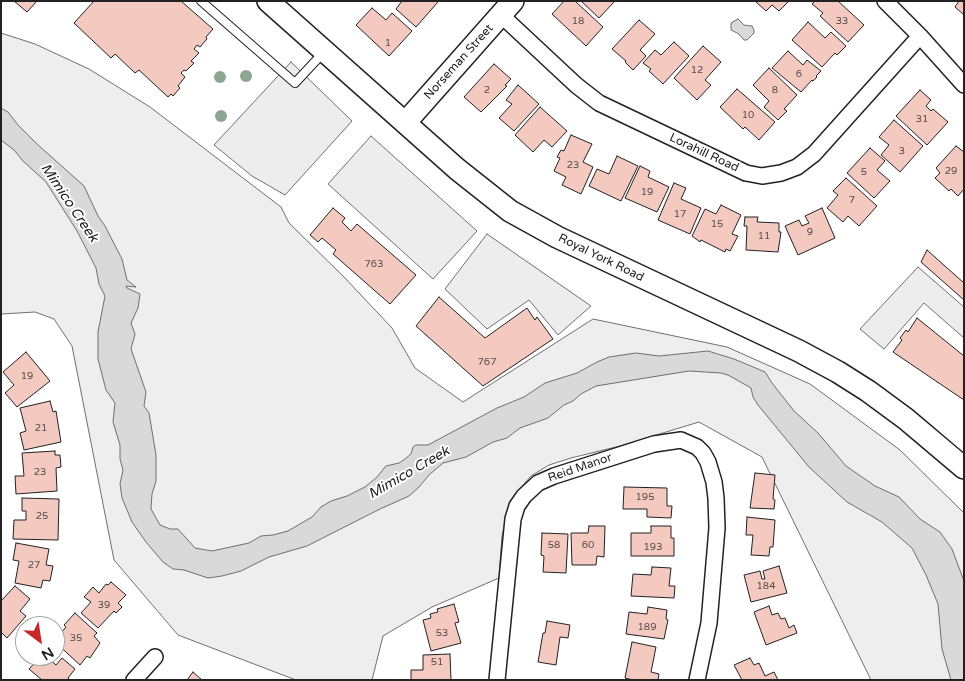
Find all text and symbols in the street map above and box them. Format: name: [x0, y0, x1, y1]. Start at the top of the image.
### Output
house number: 18: [572, 15, 584, 27]
house number: 33: [836, 15, 848, 27]
street label: Norseman Street: [421, 21, 497, 103]
house number: 1: [385, 37, 391, 49]
house number: 12: [691, 64, 703, 76]
house number: 6: [796, 68, 802, 80]
house number: 2: [484, 84, 490, 96]
house number: 8: [772, 84, 778, 96]
house number: 10: [742, 109, 754, 121]
house number: 31: [916, 113, 928, 125]
street label: Lorahill Road: [667, 131, 741, 175]
house number: 3: [899, 145, 905, 157]
house number: 23: [567, 159, 579, 171]
water label: Mimico Creek: [37, 161, 101, 245]
house number: 29: [945, 165, 957, 177]
house number: 5: [861, 166, 867, 178]
house number: 19: [641, 186, 653, 198]
house number: 7: [849, 194, 855, 206]
house number: 17: [674, 208, 686, 220]
house number: 15: [711, 218, 723, 230]
house number: 9: [807, 226, 813, 238]
house number: 11: [758, 230, 770, 242]
street label: Royal York Road: [556, 231, 646, 285]
house number: 763: [365, 258, 383, 270]
house number: 767: [478, 356, 496, 368]
house number: 19: [21, 370, 33, 382]
house number: 21: [35, 422, 47, 434]
water label: Mimico Creek: [365, 443, 453, 503]
street label: Reid Manor: [546, 450, 614, 486]
house number: 23: [34, 466, 46, 478]
house number: 195: [636, 491, 654, 503]
house number: 25: [36, 510, 48, 522]
house number: 58: [548, 539, 560, 551]
house number: 60: [582, 539, 594, 551]
house number: 193: [644, 541, 662, 553]
house number: 27: [28, 559, 40, 571]
house number: 184: [757, 580, 775, 592]
house number: 39: [98, 599, 110, 611]
north arrow: [15, 616, 65, 666]
house number: 189: [638, 621, 656, 633]
house number: 53: [436, 627, 448, 639]
house number: 35: [70, 632, 82, 644]
text: N: [38, 643, 57, 664]
house number: 51: [431, 656, 443, 668]

